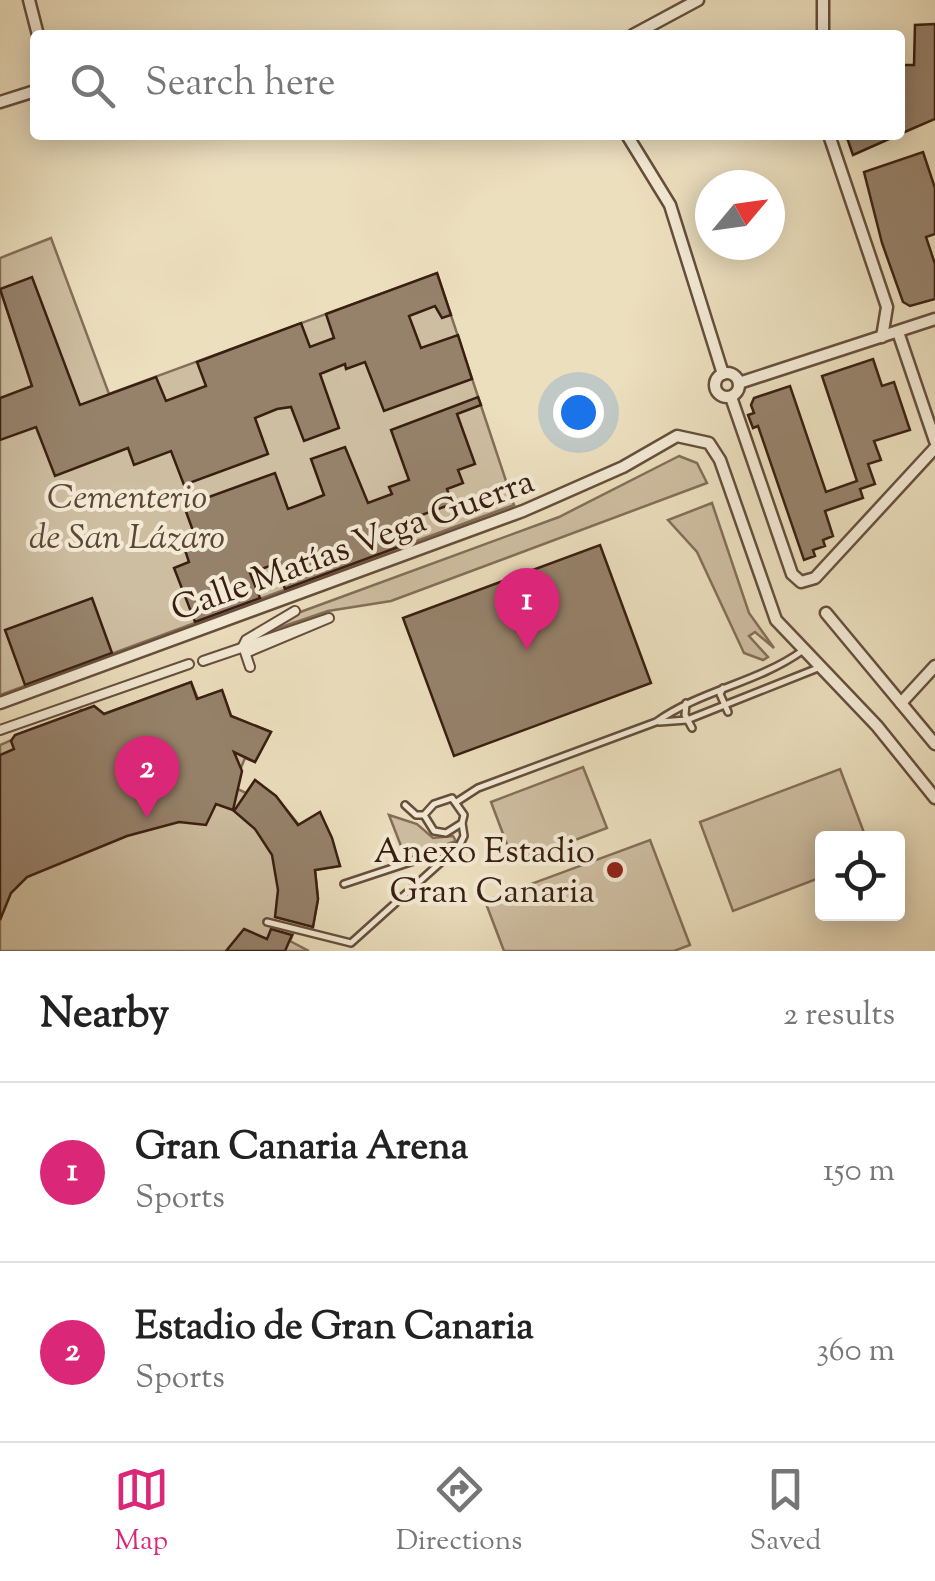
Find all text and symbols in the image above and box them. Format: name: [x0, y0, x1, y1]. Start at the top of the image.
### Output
search box: [30, 30, 905, 140]
icon: search: [65, 58, 120, 113]
text: Search here: [145, 58, 336, 112]
north arrow: [695, 170, 785, 260]
your location: [553, 387, 604, 438]
street label: Calle Matías Vega Guerra: [164, 458, 542, 637]
park label: Cementerio de San Lázaro: [29, 474, 225, 565]
pin: 1: [494, 568, 560, 650]
pin: 2: [114, 736, 180, 818]
place label: Anexo Estadio Gran Canaria: [374, 828, 595, 919]
map controls: [815, 831, 905, 921]
button: locate: [815, 831, 905, 921]
marker: Anexo Estadio Gran Canaria: [604, 859, 626, 881]
text: Nearby: [40, 986, 169, 1046]
text: 2 results: [783, 993, 895, 1039]
text: Gran Canaria Arena: [135, 1122, 468, 1176]
text: 1: [67, 1149, 78, 1195]
text: 150 m: [823, 1149, 895, 1195]
text: Sports: [135, 1176, 225, 1222]
text: Estadio de Gran Canaria: [135, 1302, 534, 1356]
text: 2: [65, 1329, 80, 1375]
text: 360 m: [816, 1329, 895, 1375]
text: Sports: [135, 1356, 225, 1402]
tab: Map: [114, 1462, 169, 1562]
tab: Directions: [396, 1462, 522, 1562]
tab: Saved: [749, 1462, 821, 1562]

